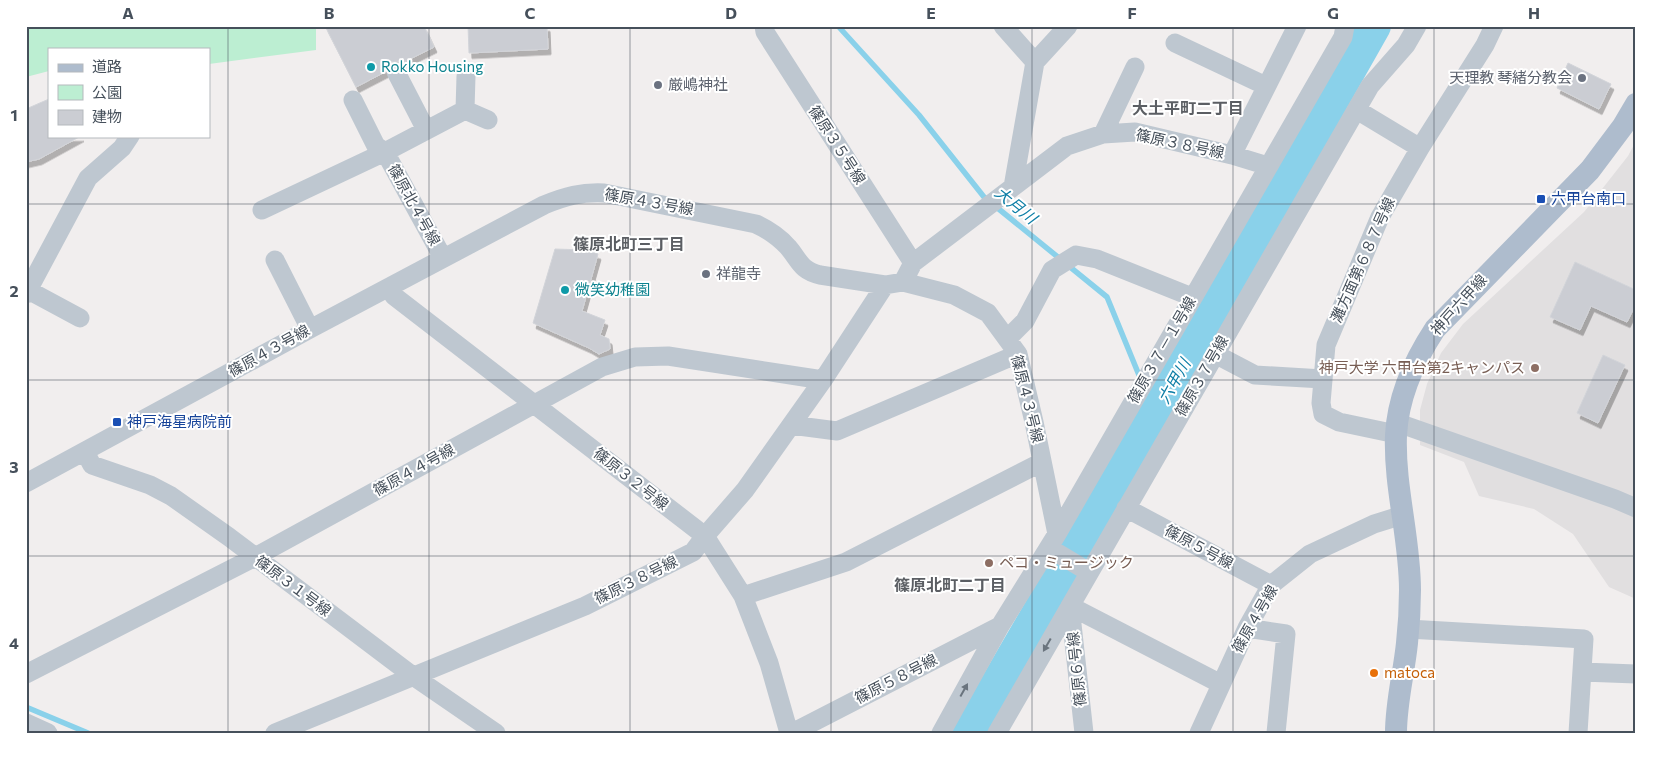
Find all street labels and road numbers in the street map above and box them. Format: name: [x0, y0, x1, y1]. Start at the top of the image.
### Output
street label: 篠原３５号線: [806, 102, 870, 187]
street label: 篠原３８号線: [1134, 125, 1226, 161]
street label: 篠原北４号線: [385, 161, 445, 248]
street label: 篠原４３号線: [603, 184, 695, 218]
street label: 灘方面第６８７号線: [1326, 194, 1398, 325]
street label: 神戸六甲線: [1426, 270, 1490, 338]
street label: 篠原３７－１号線: [1123, 293, 1199, 406]
street label: 篠原４３号線: [225, 320, 312, 380]
street label: 篠原３７号線: [1171, 332, 1231, 419]
street label: 篠原４３号線: [1008, 353, 1048, 445]
street label: 篠原４４号線: [370, 439, 457, 499]
street label: 篠原３２号線: [591, 443, 673, 513]
street label: 篠原５号線: [1162, 521, 1237, 572]
street label: 篠原３１号線: [252, 551, 335, 619]
street label: 篠原３８号線: [591, 551, 680, 607]
street label: 篠原４号線: [1228, 582, 1281, 655]
street label: 篠原６号線: [1063, 631, 1089, 707]
street label: 篠原５８号線: [851, 650, 940, 707]

